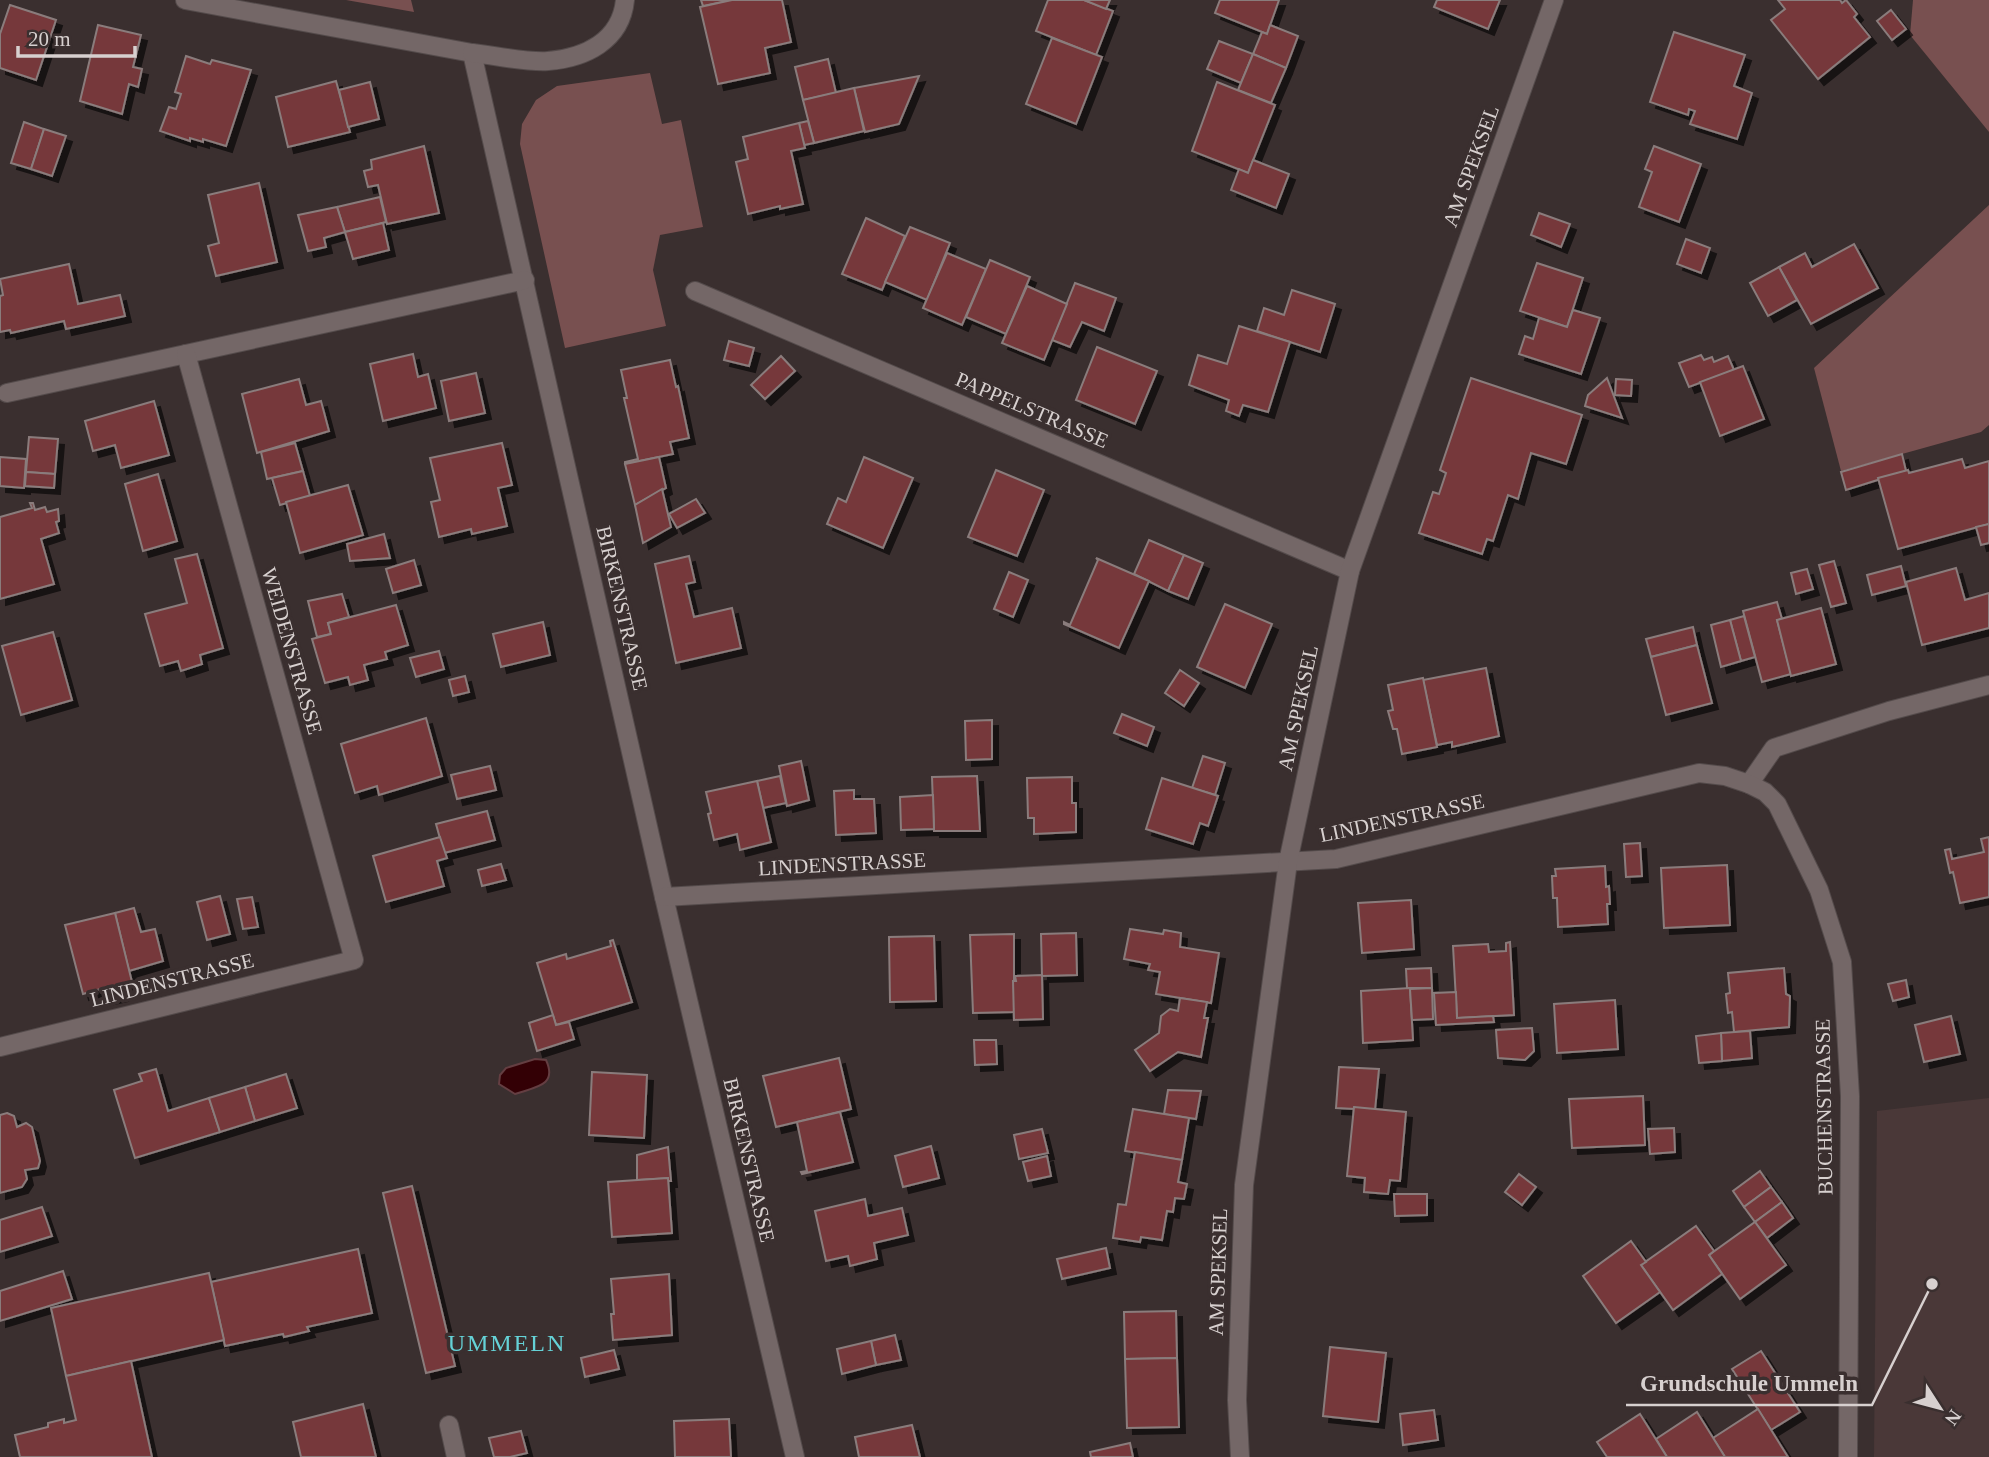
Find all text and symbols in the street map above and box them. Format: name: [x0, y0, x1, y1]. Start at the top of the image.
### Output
scale bar: [18, 14, 135, 58]
text: 20 m: [28, 27, 71, 51]
street label: AM SPEKSEL: [1438, 102, 1504, 230]
street label: PAPPELSTRASSE: [952, 367, 1112, 453]
street label: BIRKENSTRASSE: [591, 523, 653, 693]
street label: WEIDENSTRASSE: [257, 565, 327, 737]
street label: AM SPEKSEL: [1273, 643, 1323, 773]
street label: LINDENSTRASSE: [1317, 789, 1487, 847]
street label: LINDENSTRASSE: [757, 848, 927, 880]
street label: LINDENSTRASSE: [88, 948, 256, 1012]
street label: BUCHENSTRASSE: [1810, 1019, 1838, 1195]
street label: BIRKENSTRASSE: [718, 1075, 780, 1245]
street label: AM SPEKSEL: [1204, 1208, 1232, 1336]
district label: UMMELN: [448, 1330, 566, 1356]
callout: Grundschule Ummeln: [1626, 1361, 1872, 1405]
text: Grundschule Ummeln: [1640, 1371, 1858, 1396]
north arrow: [1905, 1373, 1975, 1443]
text: N: [1941, 1406, 1966, 1430]

